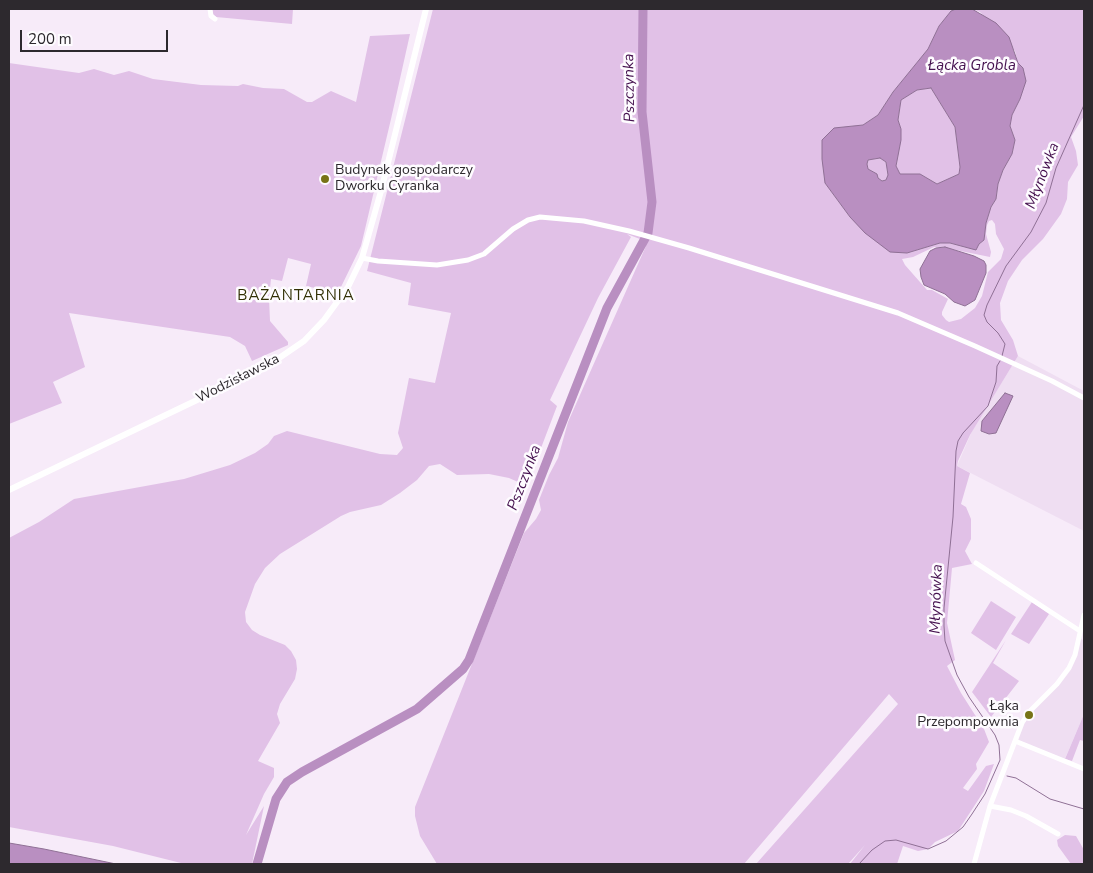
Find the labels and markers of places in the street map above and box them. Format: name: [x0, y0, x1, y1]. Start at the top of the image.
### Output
place label: Budynek gospodarczy Dworku Cyranka: [335, 163, 473, 196]
marker: Budynek gospodarczy Dworku Cyranka: [319, 173, 331, 185]
place label: Łąka Przepompownia: [917, 699, 1019, 732]
marker: Łąka Przepompownia: [1023, 709, 1035, 721]

